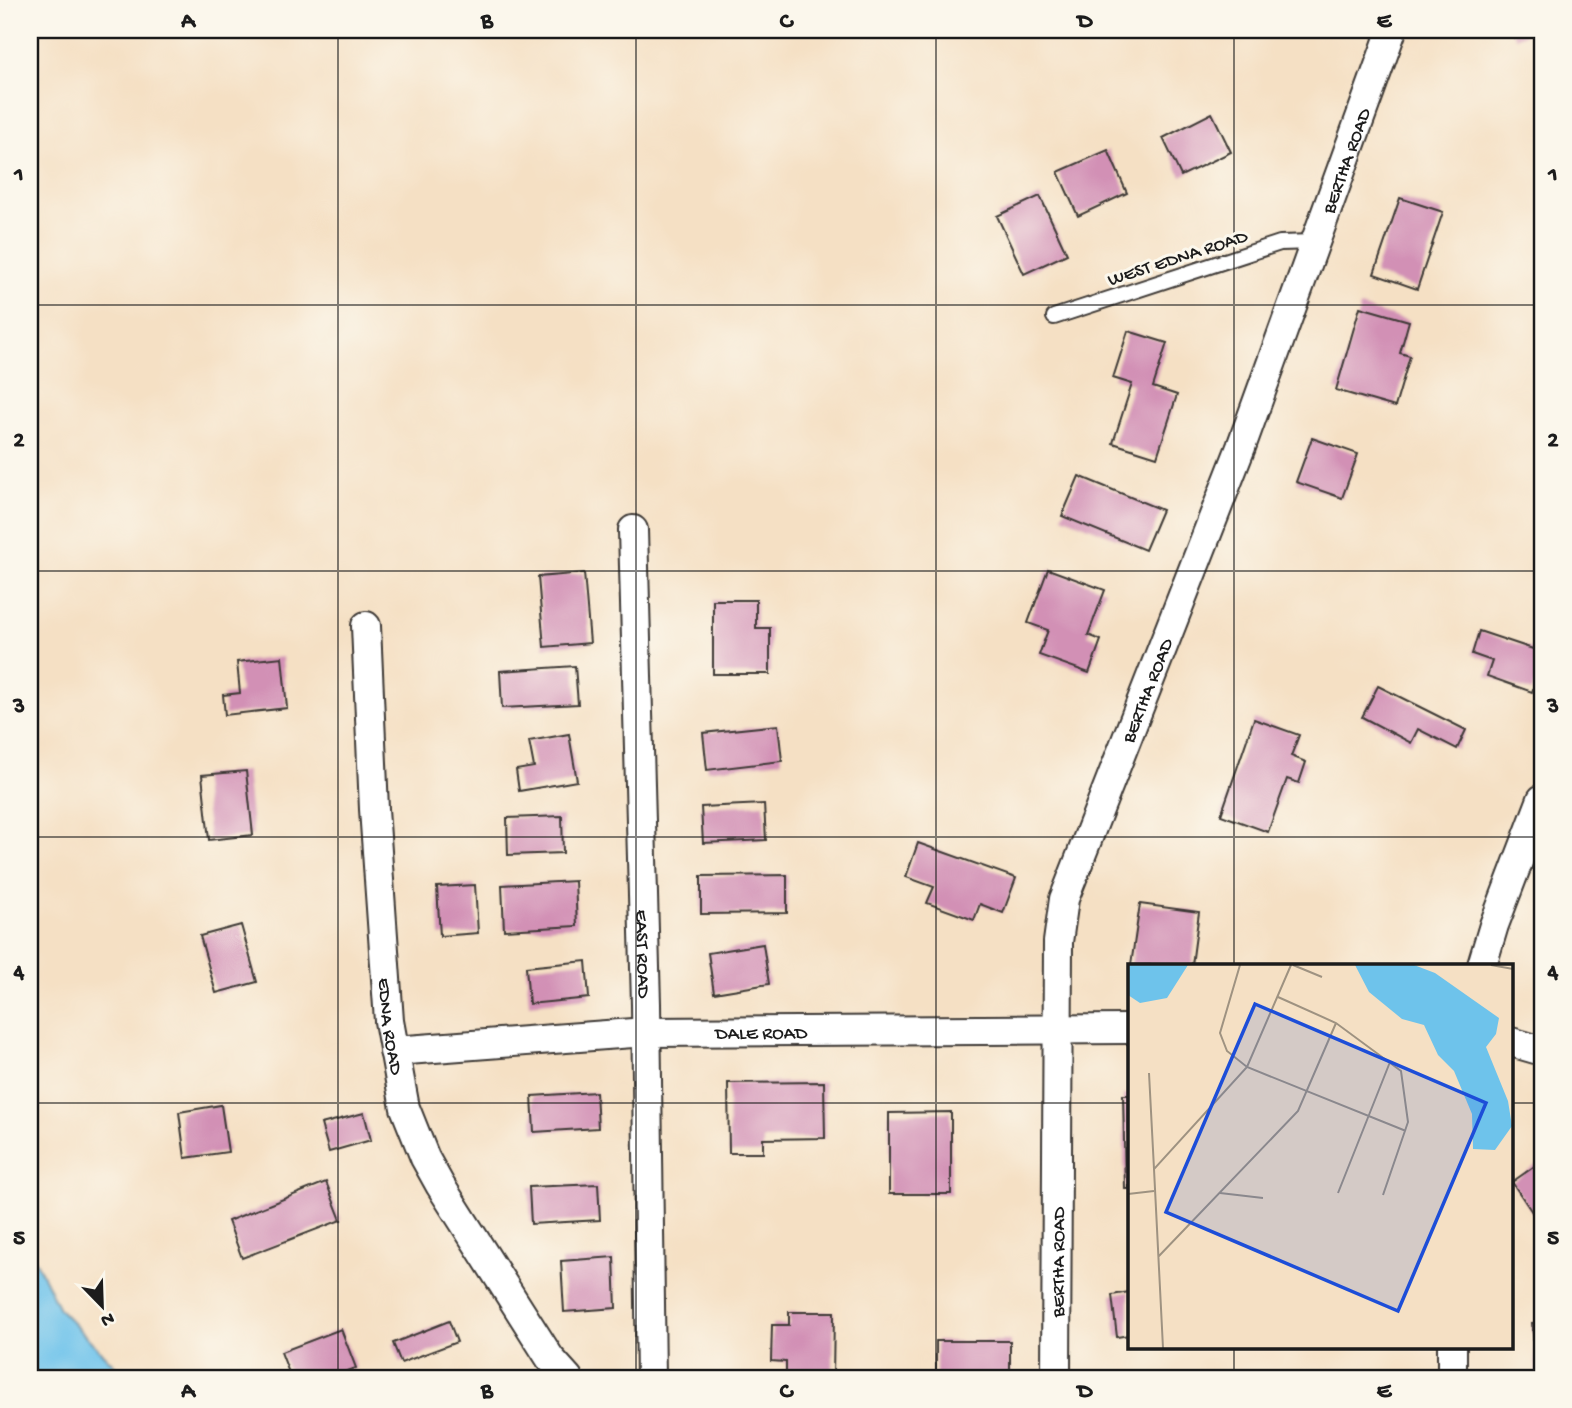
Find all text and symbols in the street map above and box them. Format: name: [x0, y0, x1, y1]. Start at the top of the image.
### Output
text: A: [180, 9, 196, 36]
text: B: [480, 9, 494, 36]
text: C: [780, 9, 795, 36]
text: D: [1076, 9, 1094, 36]
text: E: [1377, 9, 1393, 36]
street label: BERTHA ROAD: [1318, 105, 1378, 218]
text: 1: [13, 162, 24, 189]
text: 1: [1547, 162, 1558, 189]
street label: WEST EDNA ROAD: [1105, 226, 1252, 293]
text: 2: [13, 428, 25, 455]
text: 2: [1547, 428, 1559, 455]
street label: BERTHA ROAD: [1118, 635, 1180, 748]
text: 3: [12, 694, 25, 721]
text: 3: [1546, 694, 1559, 721]
street label: EAST ROAD: [628, 909, 654, 999]
text: 4: [13, 960, 25, 987]
text: 4: [1547, 960, 1559, 987]
inset map: [1128, 964, 1512, 1348]
street label: EDNA ROAD: [371, 977, 407, 1077]
street label: DALE ROAD: [713, 1023, 808, 1047]
street label: BERTHA ROAD: [1048, 1206, 1072, 1318]
text: 5: [13, 1226, 25, 1253]
text: 5: [1547, 1226, 1559, 1253]
north arrow: [66, 1272, 136, 1342]
text: N: [97, 1305, 117, 1331]
text: A: [180, 1379, 196, 1406]
text: B: [480, 1379, 494, 1406]
text: C: [780, 1379, 795, 1406]
text: D: [1076, 1379, 1094, 1406]
text: E: [1377, 1379, 1393, 1406]

